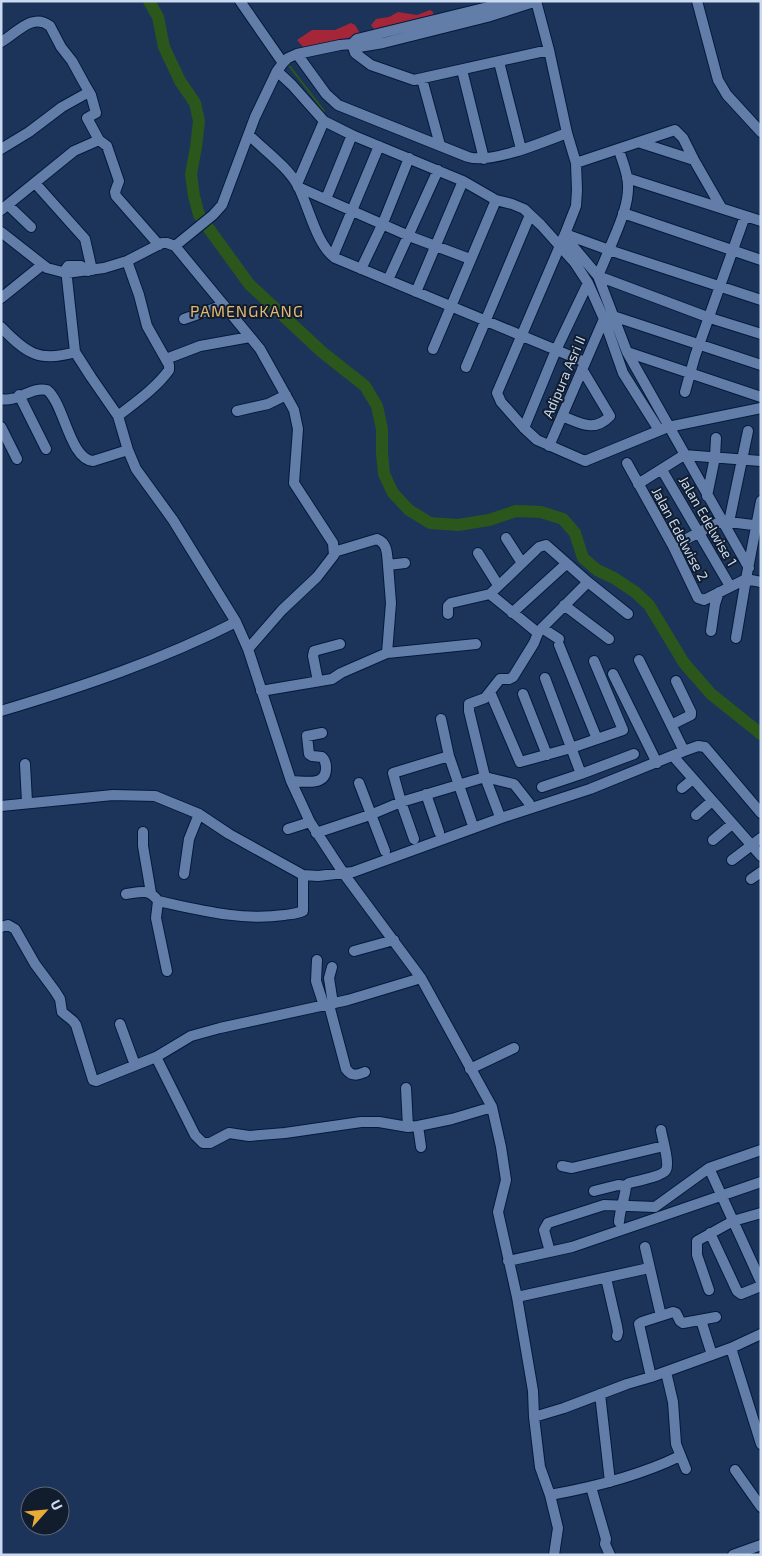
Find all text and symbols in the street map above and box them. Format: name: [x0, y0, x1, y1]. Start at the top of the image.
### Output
district label: PAMENGKANG: [190, 301, 304, 320]
street label: Adipura Asri II: [539, 333, 589, 421]
street label: Jalan Edelwise 1: [676, 473, 741, 569]
street label: Jalan Edelwise 2: [649, 484, 712, 584]
north arrow: [20, 1486, 70, 1536]
text: U: [47, 1497, 67, 1513]

